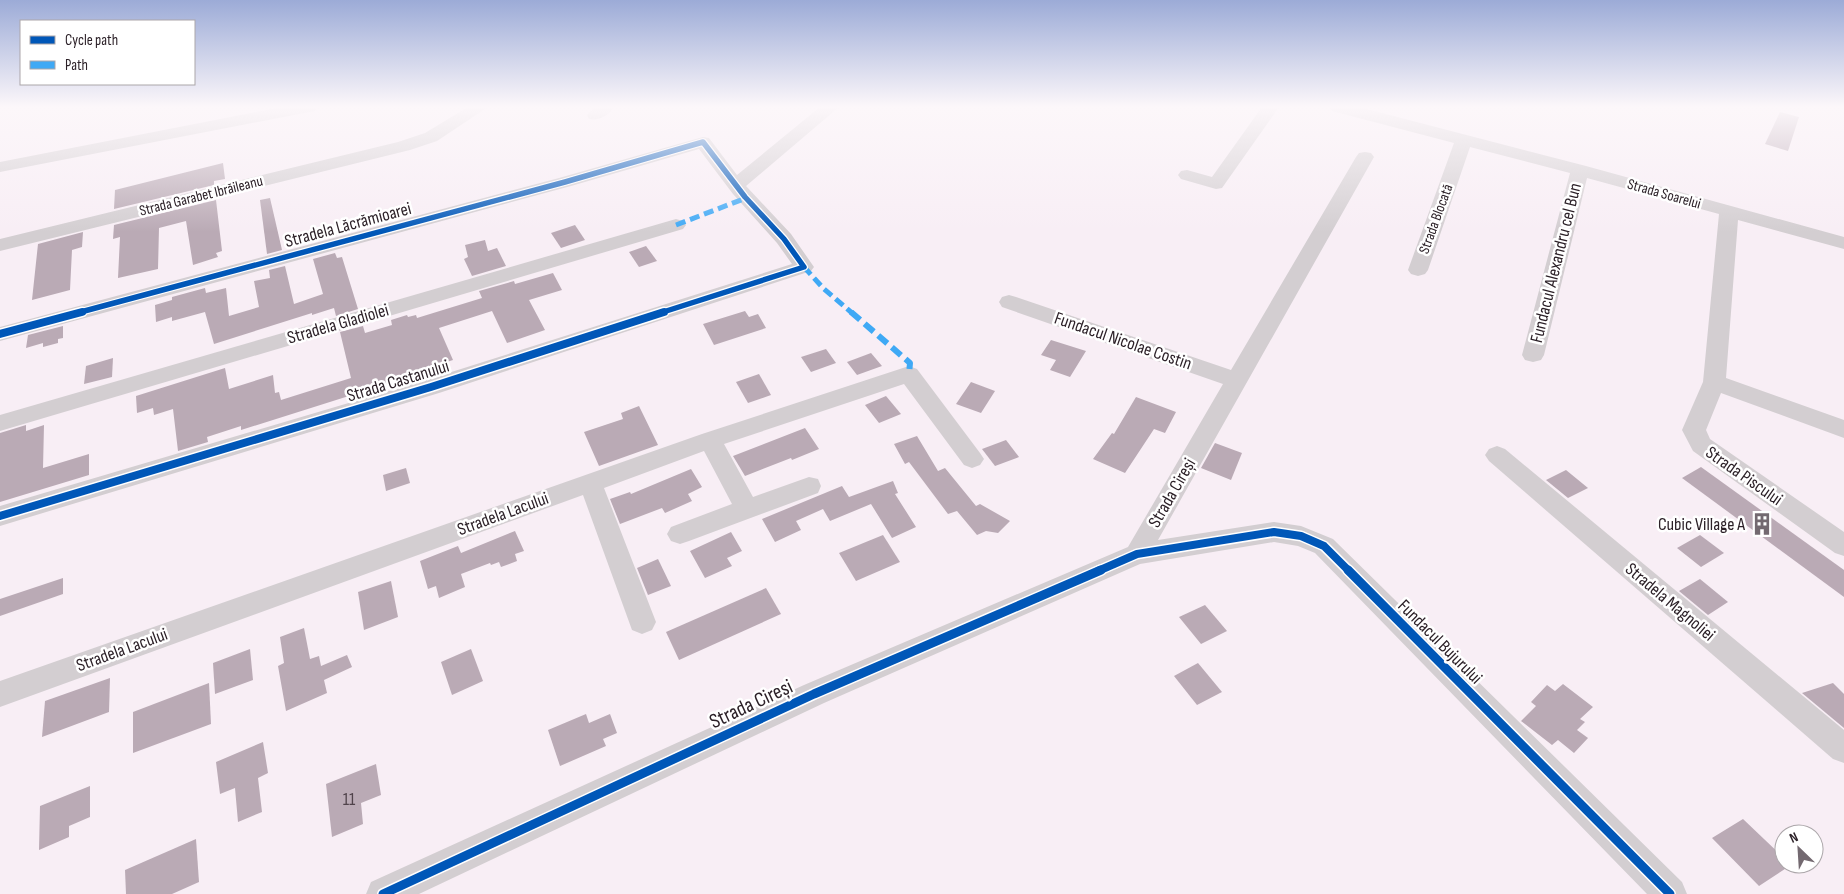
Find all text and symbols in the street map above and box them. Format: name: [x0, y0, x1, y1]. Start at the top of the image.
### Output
legend: [20, 20, 195, 85]
text: Cycle path: [65, 31, 118, 50]
text: Path: [65, 56, 88, 75]
street label: Strada Garabet Ibrăileanu: [137, 171, 265, 221]
street label: Strada Soarelui: [1625, 174, 1703, 214]
street label: Strada Blocată: [1415, 181, 1457, 256]
street label: Fundacul Alexandru cel Bun: [1526, 181, 1586, 345]
street label: Stradela Lăcrămioarei: [282, 198, 414, 252]
street label: Stradela Gladiolei: [285, 300, 391, 348]
street label: Fundacul Nicolae Costin: [1052, 308, 1194, 374]
street label: Strada Castanului: [344, 355, 452, 407]
street label: Strada Piscului: [1702, 442, 1786, 510]
street label: Strada Cireși: [1144, 455, 1200, 531]
street label: Stradela Lacului: [455, 488, 551, 540]
building icon: Cubic Village A: [1749, 511, 1775, 537]
place label: Cubic Village A: [1658, 514, 1745, 535]
street label: Stradela Magnoliei: [1621, 558, 1719, 646]
street label: Fundacul Bujurului: [1393, 595, 1487, 689]
street label: Stradela Lacului: [74, 624, 170, 676]
street label: Strada Cireși: [705, 674, 797, 734]
house number: 11: [343, 789, 356, 810]
north arrow: [1774, 824, 1824, 874]
text: N: [1787, 828, 1801, 847]

